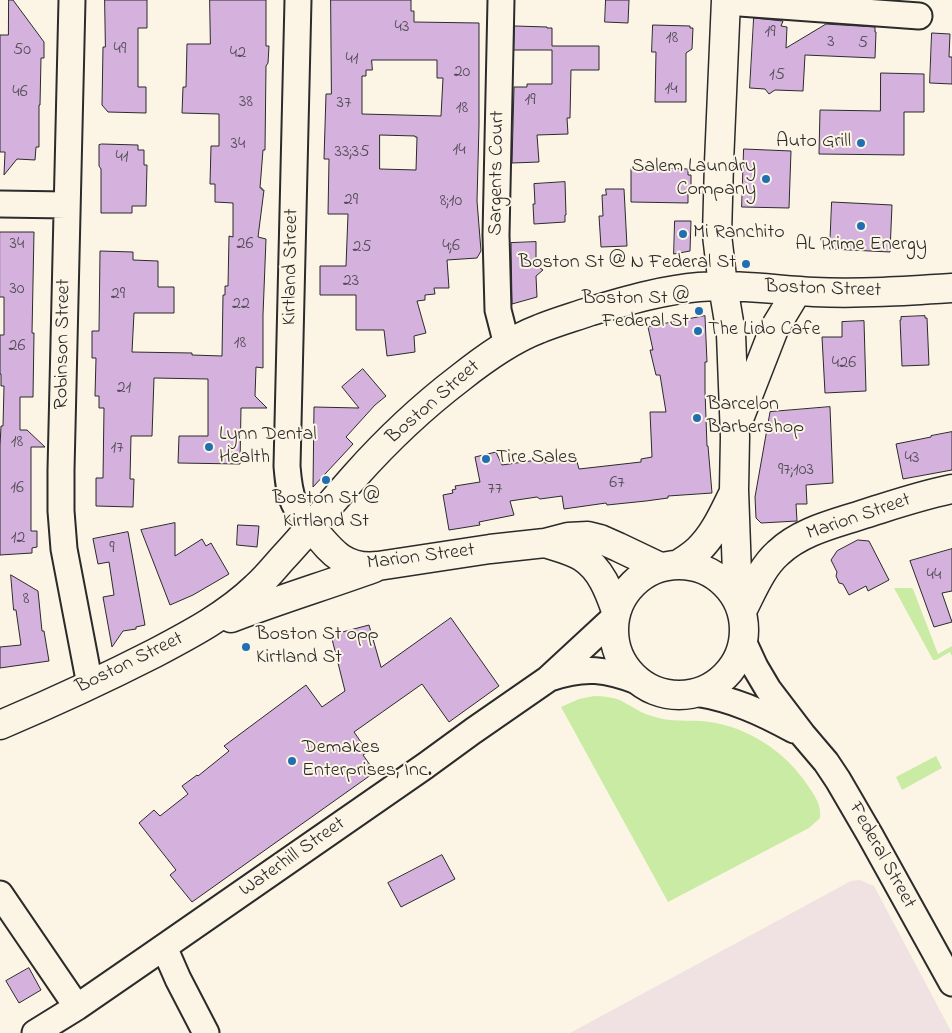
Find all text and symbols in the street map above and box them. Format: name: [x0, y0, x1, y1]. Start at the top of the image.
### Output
house number: 43: [395, 17, 409, 39]
house number: 19: [764, 22, 776, 44]
house number: 18: [666, 28, 678, 50]
house number: 3: [827, 32, 835, 54]
house number: 5: [858, 33, 868, 55]
house number: 49: [114, 39, 126, 61]
house number: 50: [13, 40, 31, 62]
house number: 42: [230, 43, 246, 65]
house number: 41: [345, 49, 359, 71]
house number: 20: [454, 62, 470, 84]
house number: 15: [769, 65, 785, 87]
house number: 14: [664, 79, 678, 101]
house number: 46: [12, 82, 28, 104]
house number: 19: [524, 90, 536, 112]
house number: 38: [239, 92, 253, 114]
house number: 37: [337, 93, 351, 115]
house number: 18: [456, 98, 468, 120]
street label: Sargents Court: [485, 110, 511, 236]
place label: Auto Grill: [776, 131, 851, 155]
house number: 34: [231, 134, 245, 156]
marker: Auto Grill: [855, 137, 867, 149]
house number: 14: [452, 140, 466, 162]
house number: 33;35: [335, 142, 369, 164]
house number: 41: [115, 147, 129, 169]
place label: Salem Laundry Company: [632, 156, 756, 203]
marker: Salem Laundry Company: [760, 173, 772, 185]
house number: 29: [344, 190, 358, 212]
house number: 8;10: [440, 191, 462, 213]
street label: Kirtland Street: [279, 208, 305, 326]
marker: AL Prime Energy: [855, 220, 867, 232]
place label: Mi Ranchito: [693, 222, 785, 246]
marker: Mi Ranchito: [677, 228, 689, 240]
house number: 34: [10, 234, 24, 256]
house number: 26: [237, 234, 253, 256]
place label: AL Prime Energy: [795, 234, 927, 258]
house number: 4;6: [442, 236, 460, 258]
house number: 25: [352, 237, 372, 259]
place label: Boston St @ N Federal St: [519, 252, 736, 276]
marker: Boston St @ N Federal St: [740, 258, 752, 270]
house number: 23: [343, 271, 359, 293]
street label: Boston Street: [764, 276, 882, 304]
street label: Robinson Street: [51, 278, 77, 410]
house number: 30: [9, 279, 25, 301]
house number: 29: [111, 284, 125, 306]
place label: Boston St @ Federal St: [582, 288, 689, 335]
house number: 22: [232, 294, 250, 316]
marker: Boston St @ Federal St: [693, 305, 705, 317]
place label: The Lido Cafe: [708, 319, 821, 343]
marker: The Lido Cafe: [692, 325, 704, 337]
house number: 18: [234, 333, 246, 355]
house number: 26: [9, 336, 25, 358]
house number: 426: [832, 353, 856, 375]
street label: Boston Street: [382, 356, 486, 450]
house number: 21: [117, 378, 131, 400]
place label: Barcelon Barbershop: [707, 394, 804, 441]
marker: Barcelon Barbershop: [691, 412, 703, 424]
place label: Lynn Dental Health: [219, 424, 317, 471]
house number: 18: [11, 432, 23, 454]
house number: 17: [110, 438, 124, 460]
marker: Lynn Dental Health: [203, 441, 215, 453]
place label: Tire Sales: [496, 447, 577, 471]
house number: 43: [905, 448, 919, 470]
marker: Tire Sales: [480, 453, 492, 465]
house number: 97;103: [778, 460, 814, 482]
house number: 67: [609, 473, 625, 495]
marker: Boston St @ Kirtland St: [320, 474, 332, 486]
house number: 16: [10, 478, 24, 500]
house number: 77: [488, 479, 502, 501]
place label: Boston St @ Kirtland St: [273, 488, 379, 535]
street label: Marion Street: [804, 489, 914, 547]
house number: 12: [11, 528, 25, 550]
house number: 9: [109, 538, 115, 560]
street label: Marion Street: [366, 539, 476, 577]
house number: 44: [927, 565, 941, 587]
house number: 8: [23, 589, 29, 611]
place label: Boston St opp Kirtland St: [256, 624, 379, 671]
street label: Boston Street: [72, 628, 188, 700]
marker: Boston St opp Kirtland St: [240, 641, 252, 653]
place label: Demakes Enterprises, Inc.: [302, 737, 432, 784]
marker: Demakes Enterprises, Inc.: [286, 755, 298, 767]
street label: Federal Street: [842, 799, 920, 913]
street label: Waterhill Street: [236, 813, 350, 903]

